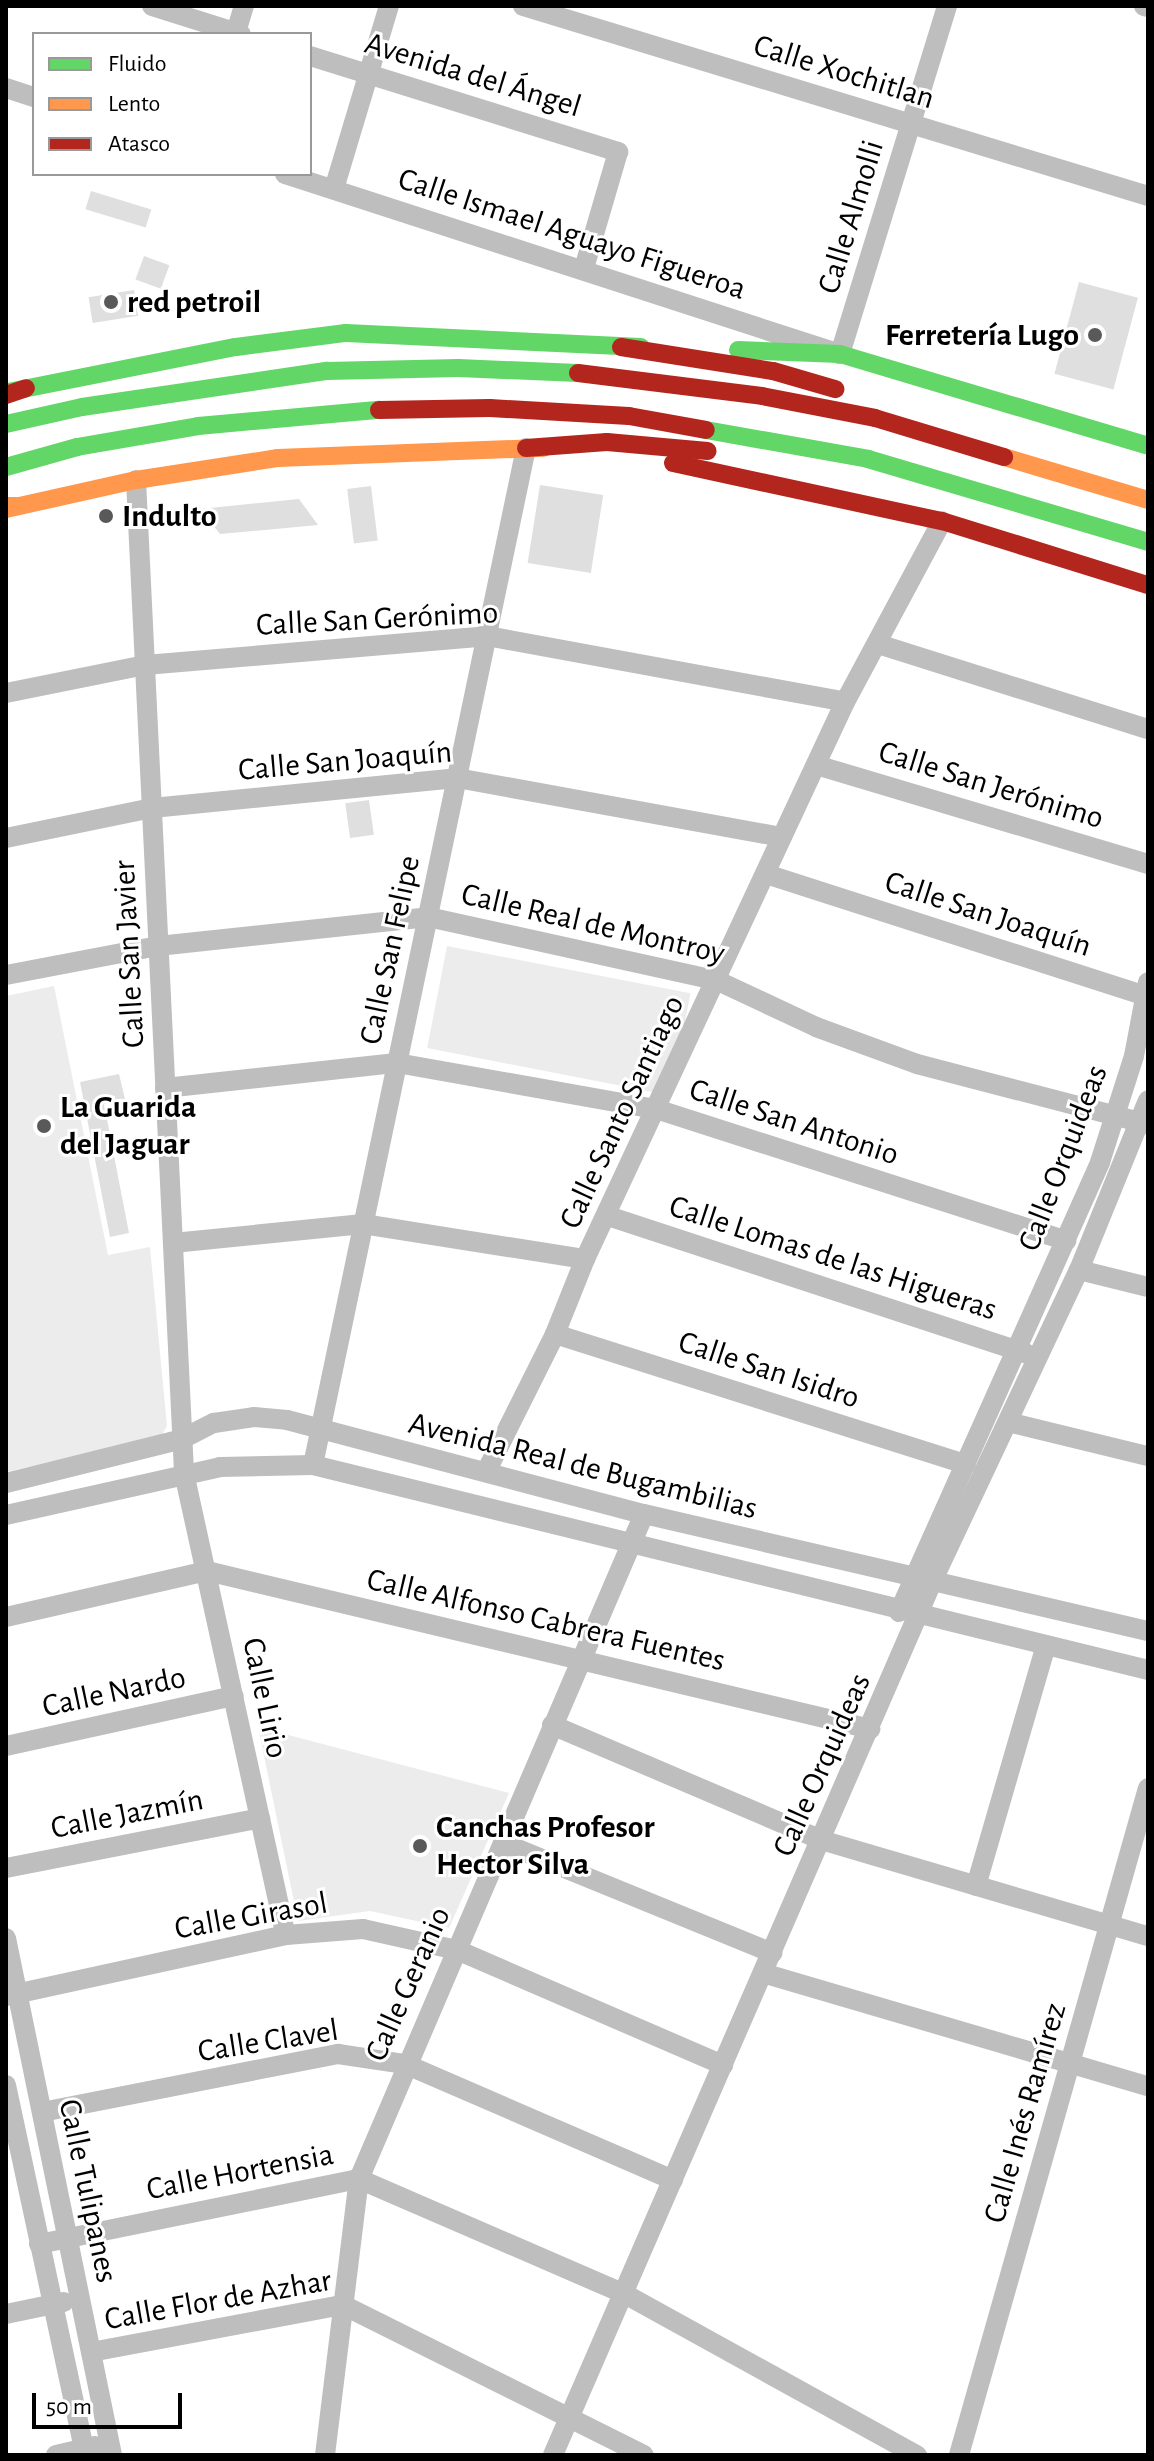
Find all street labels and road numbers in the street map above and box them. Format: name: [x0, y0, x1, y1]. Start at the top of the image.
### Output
street label: Avenida del Ángel: [360, 24, 586, 126]
street label: Calle Xochitlan: [749, 26, 939, 118]
street label: Calle Almolli: [809, 136, 893, 298]
street label: Calle Ismael Aguayo Figueroa: [393, 160, 751, 308]
street label: Calle San Gerónimo: [255, 593, 499, 645]
street label: Calle San Joaquín: [236, 733, 454, 789]
street label: Calle San Jerónimo: [874, 733, 1108, 837]
street label: Calle San Felipe: [351, 852, 429, 1048]
street label: Calle San Javier: [105, 859, 153, 1049]
street label: Calle San Joaquín: [880, 863, 1096, 965]
street label: Calle Real de Montroy: [458, 875, 728, 973]
street label: Calle Santo Santiago: [551, 989, 693, 1235]
street label: Calle Orquideas: [1010, 1060, 1116, 1256]
street label: Calle San Antonio: [685, 1070, 903, 1174]
street label: Calle Lomas de las Higueras: [664, 1187, 1002, 1329]
street label: Calle San Isidro: [674, 1323, 864, 1417]
street label: Avenida Real de Bugambilias: [405, 1404, 761, 1528]
street label: Calle Alfonso Cabrera Fuentes: [363, 1560, 729, 1680]
street label: Calle Lirio: [234, 1634, 296, 1762]
street label: Calle Nardo: [39, 1658, 189, 1726]
street label: Calle Orquideas: [765, 1668, 879, 1862]
street label: Calle Jazmín: [48, 1780, 206, 1848]
street label: Calle Girasol: [172, 1884, 330, 1948]
street label: Calle Geranio: [357, 1901, 459, 2067]
street label: Calle Inés Ramírez: [975, 1999, 1075, 2227]
street label: Calle Clavel: [195, 2011, 341, 2071]
street label: Calle Tulipanes: [50, 2096, 126, 2286]
street label: Calle Hortensia: [143, 2135, 337, 2209]
street label: Calle Flor de Azhar: [102, 2261, 334, 2339]

